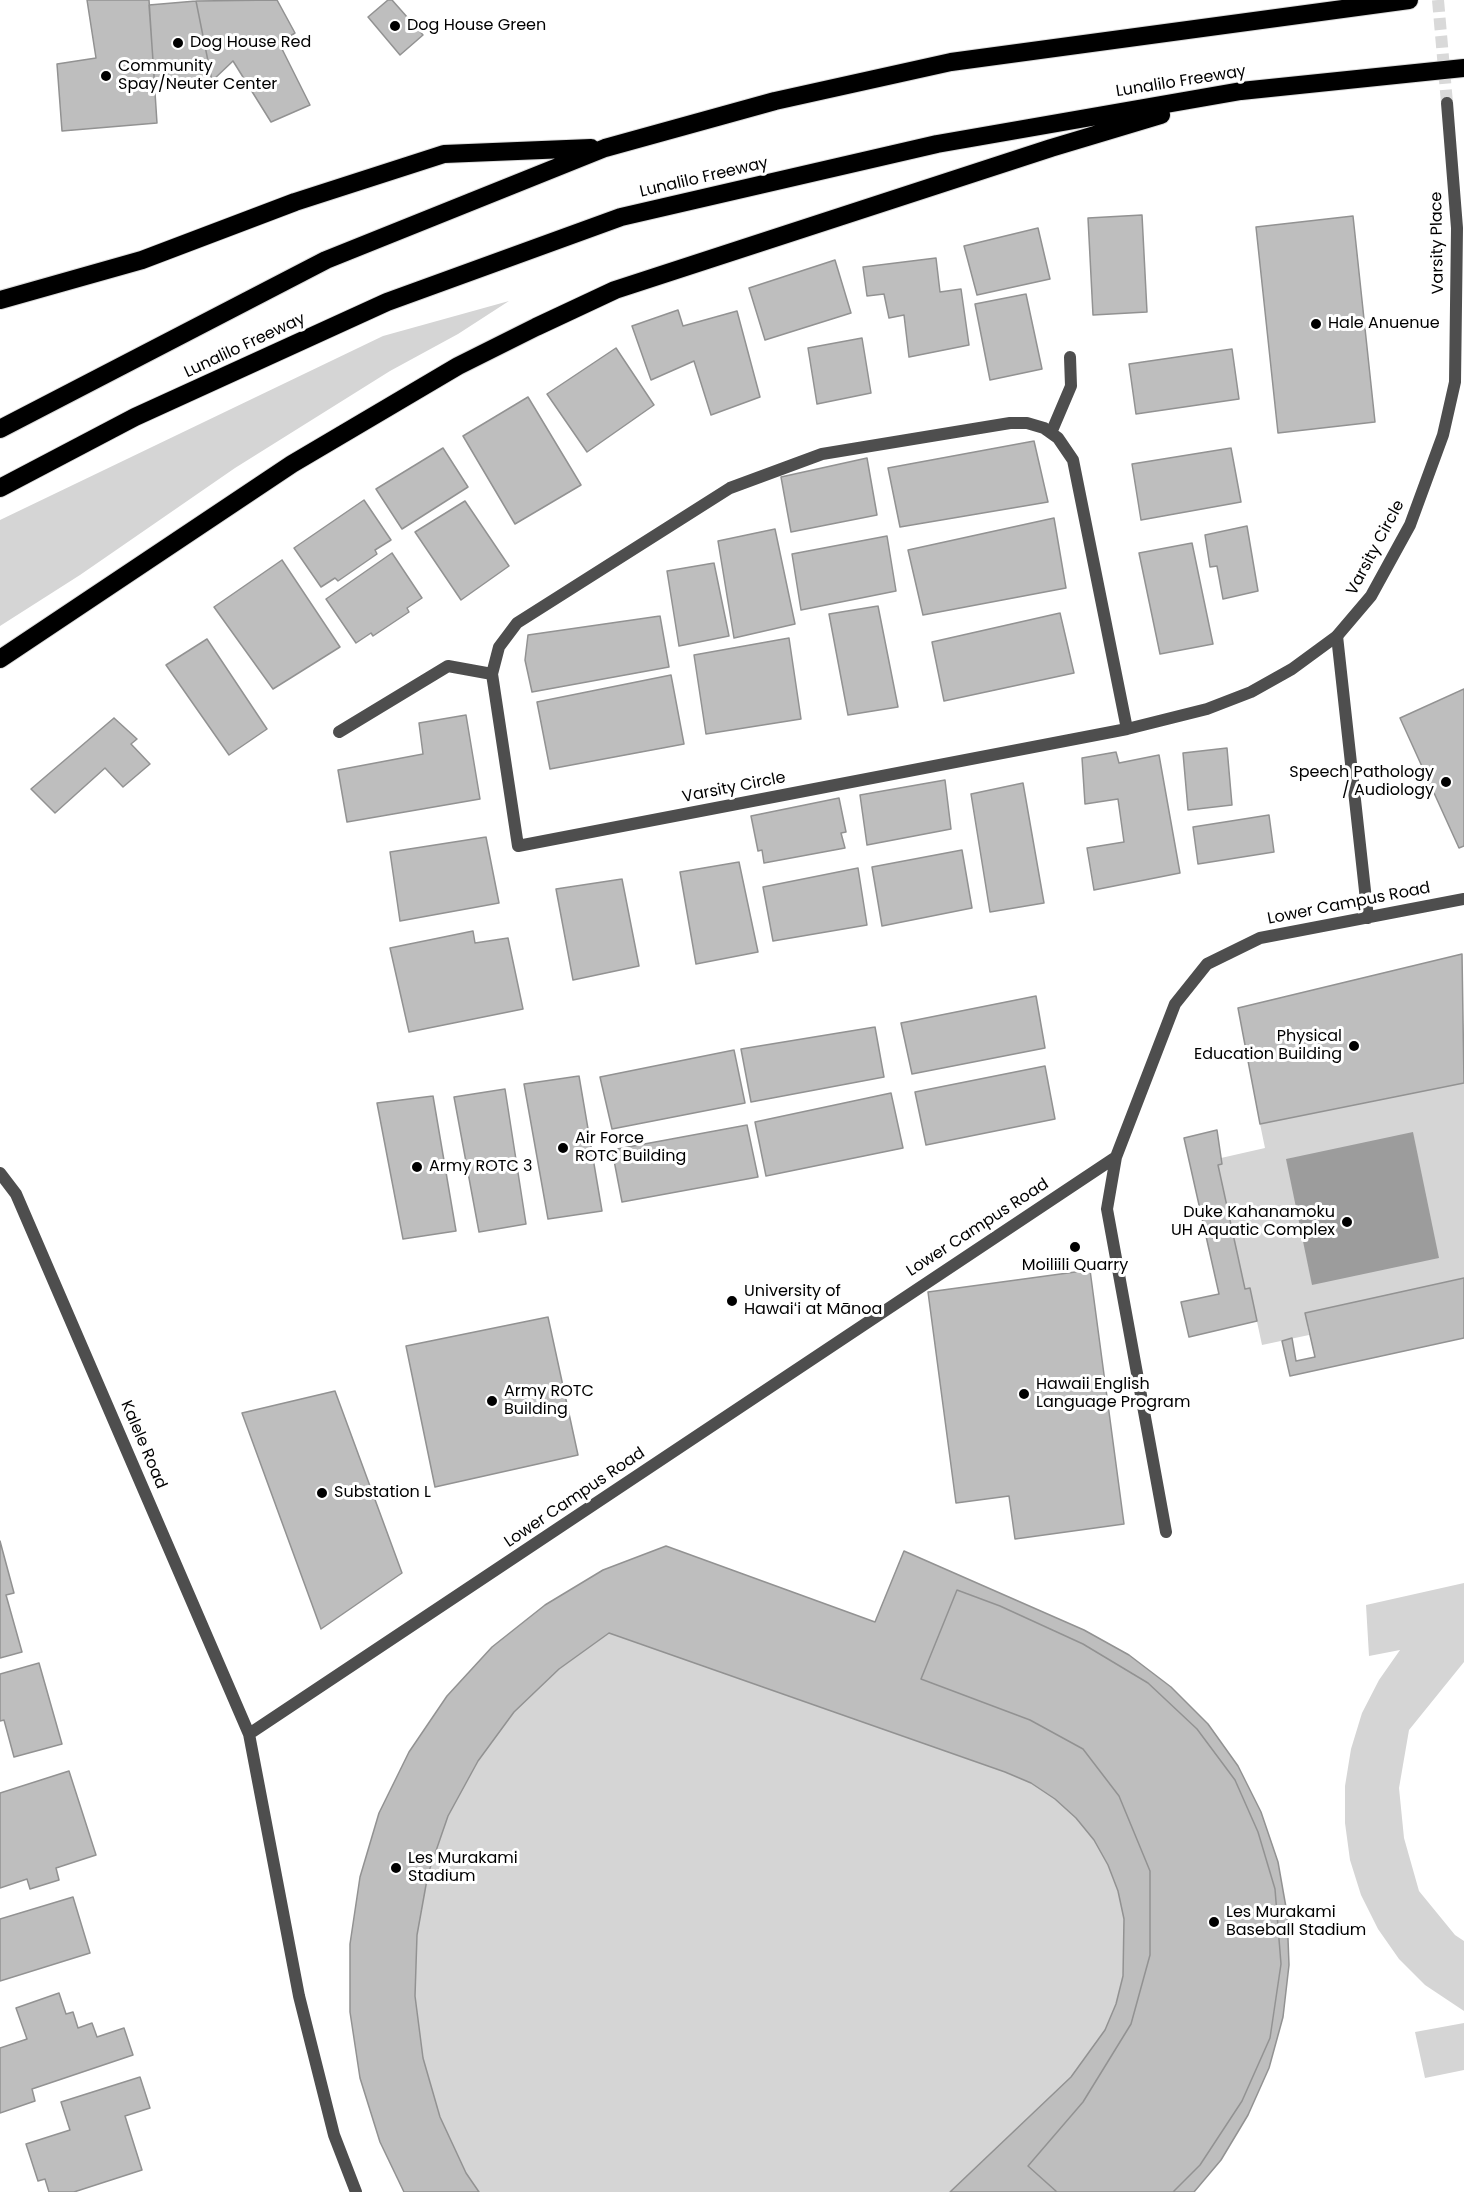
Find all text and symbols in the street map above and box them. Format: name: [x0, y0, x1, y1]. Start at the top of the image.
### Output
place label: Dog House Green: [407, 16, 546, 36]
marker: Dog House Green: [388, 19, 402, 33]
place label: Dog House Red: [190, 33, 311, 53]
marker: Dog House Red: [171, 36, 185, 50]
place label: Community Spay/Neuter Center: [118, 57, 277, 95]
street label: Lunalilo Freeway: [1115, 62, 1247, 102]
marker: Community Spay/Neuter Center: [99, 69, 113, 83]
street label: Lunalilo Freeway: [638, 154, 770, 202]
street label: Varsity Place: [1428, 192, 1448, 294]
street label: Lunalilo Freeway: [181, 310, 309, 382]
place label: Hale Anuenue: [1328, 314, 1440, 334]
marker: Hale Anuenue: [1309, 317, 1323, 331]
street label: Varsity Circle: [1343, 497, 1409, 599]
place label: Speech Pathology / Audiology: [1289, 763, 1434, 801]
street label: Varsity Circle: [681, 769, 787, 807]
marker: Speech Pathology / Audiology: [1439, 775, 1453, 789]
street label: Lower Campus Road: [1266, 879, 1432, 929]
place label: Physical Education Building: [1194, 1027, 1342, 1065]
marker: Physical Education Building: [1347, 1039, 1361, 1053]
place label: Air Force ROTC Building: [575, 1129, 686, 1167]
marker: Air Force ROTC Building: [556, 1141, 570, 1155]
place label: Army ROTC 3: [429, 1157, 533, 1177]
marker: Army ROTC 3: [410, 1160, 424, 1174]
street label: Lower Campus Road: [903, 1175, 1053, 1281]
place label: Duke Kahanamoku UH Aquatic Complex: [1171, 1203, 1335, 1241]
marker: Duke Kahanamoku UH Aquatic Complex: [1340, 1215, 1354, 1229]
marker: Moiliili Quarry: [1068, 1240, 1082, 1254]
place label: Moiliili Quarry: [1022, 1256, 1128, 1276]
place label: University of Hawaiʻi at Mānoa: [744, 1282, 882, 1320]
marker: University of Hawaiʻi at Mānoa: [725, 1294, 739, 1308]
place label: Hawaii English Language Program: [1036, 1375, 1190, 1413]
place label: Army ROTC Building: [504, 1382, 594, 1420]
marker: Hawaii English Language Program: [1017, 1387, 1031, 1401]
marker: Army ROTC Building: [485, 1394, 499, 1408]
street label: Kalele Road: [116, 1398, 170, 1492]
street label: Lower Campus Road: [501, 1444, 649, 1552]
place label: Substation L: [334, 1483, 431, 1503]
marker: Substation L: [315, 1486, 329, 1500]
place label: Les Murakami Stadium: [408, 1849, 518, 1887]
marker: Les Murakami Stadium: [389, 1861, 403, 1875]
place label: Les Murakami Baseball Stadium: [1226, 1903, 1366, 1941]
marker: Les Murakami Baseball Stadium: [1207, 1915, 1221, 1929]

